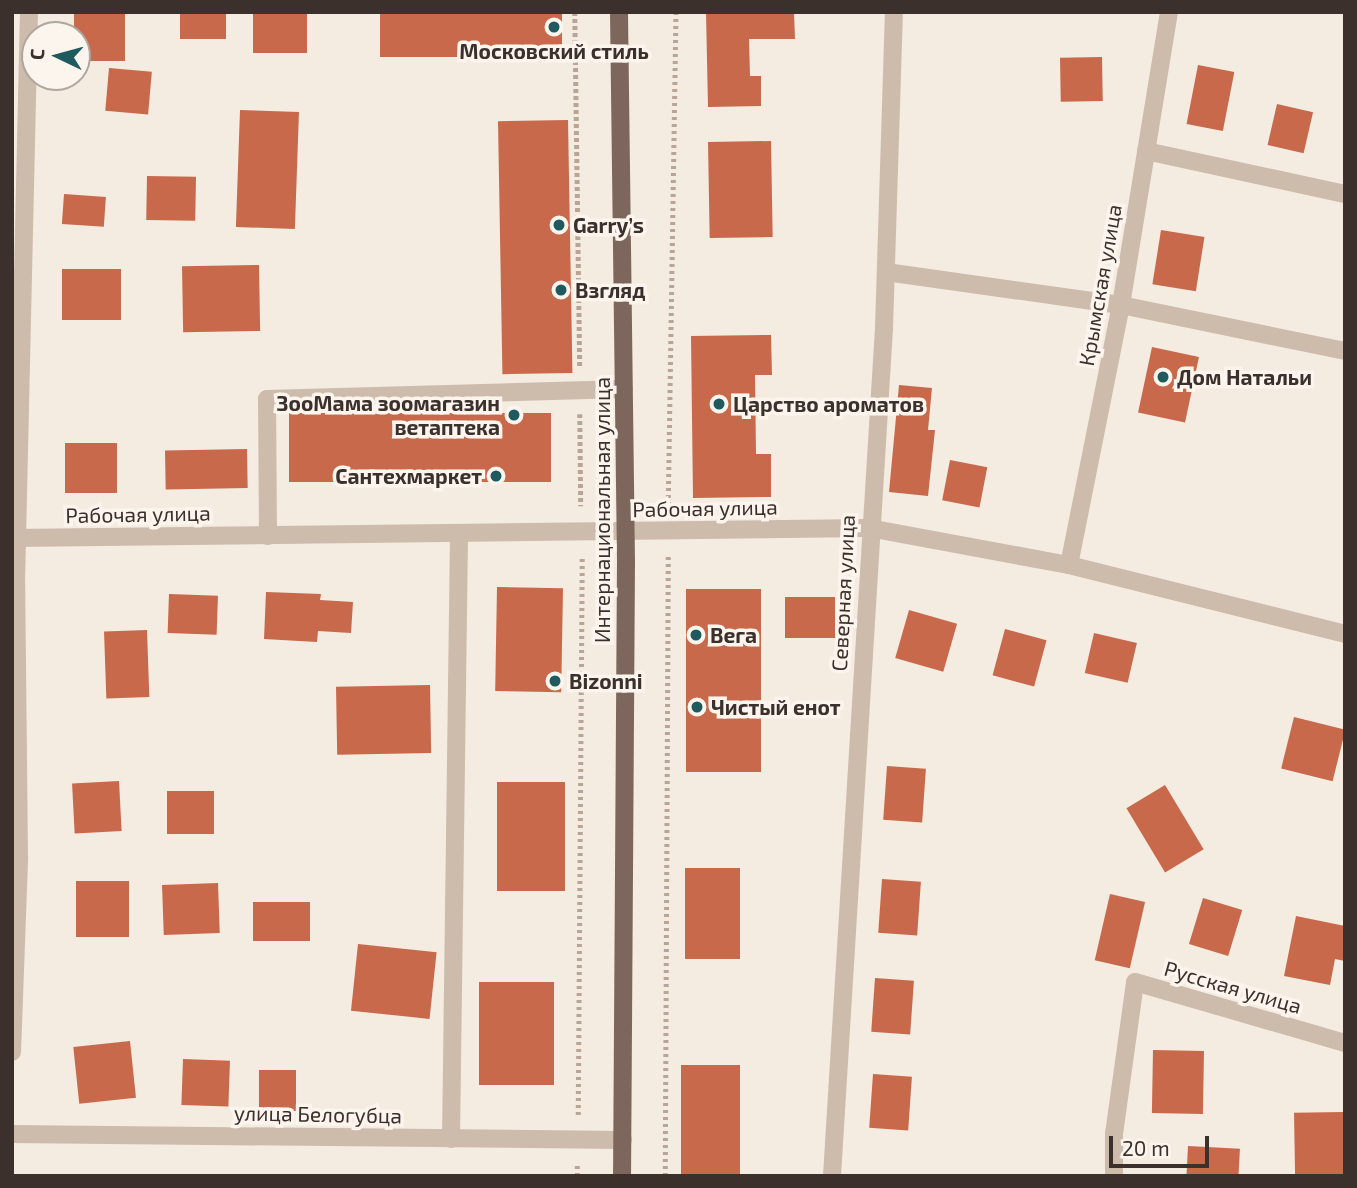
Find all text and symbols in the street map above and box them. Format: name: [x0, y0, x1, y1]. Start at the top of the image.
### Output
marker: Московский стиль: [546, 19, 562, 35]
north arrow: [21, 21, 91, 91]
place label: Московский стиль: [459, 38, 649, 64]
text: С: [25, 48, 49, 61]
street label: Крымская улица: [1073, 202, 1127, 368]
place label: Garry’s: [573, 212, 644, 238]
marker: Garry’s: [551, 217, 567, 233]
place label: Взгляд: [575, 277, 645, 303]
marker: Взгляд: [553, 282, 569, 298]
place label: Дом Натальи: [1177, 364, 1312, 390]
marker: Дом Натальи: [1155, 369, 1171, 385]
street label: Интернациональная улица: [589, 377, 615, 643]
place label: ЗооМама зоомагазин ветаптека: [277, 390, 500, 440]
place label: Царство ароматов: [733, 391, 924, 417]
marker: Царство ароматов: [711, 396, 727, 412]
marker: ЗооМама зоомагазин ветаптека: [506, 407, 522, 423]
place label: Сантехмаркет: [335, 463, 482, 489]
marker: Сантехмаркет: [488, 468, 504, 484]
street label: Рабочая улица: [632, 494, 778, 522]
street label: Рабочая улица: [65, 500, 211, 528]
street label: Северная улица: [826, 514, 860, 672]
place label: Вега: [710, 622, 757, 648]
marker: Вега: [688, 627, 704, 643]
place label: Bizonni: [569, 668, 643, 694]
marker: Bizonni: [547, 673, 563, 689]
place label: Чистый енот: [711, 694, 841, 720]
marker: Чистый енот: [689, 699, 705, 715]
street label: Русская улица: [1162, 955, 1304, 1019]
street label: улица Белогубца: [234, 1100, 402, 1128]
scale bar: [1112, 1122, 1212, 1166]
text: 20 m: [1122, 1135, 1170, 1160]

